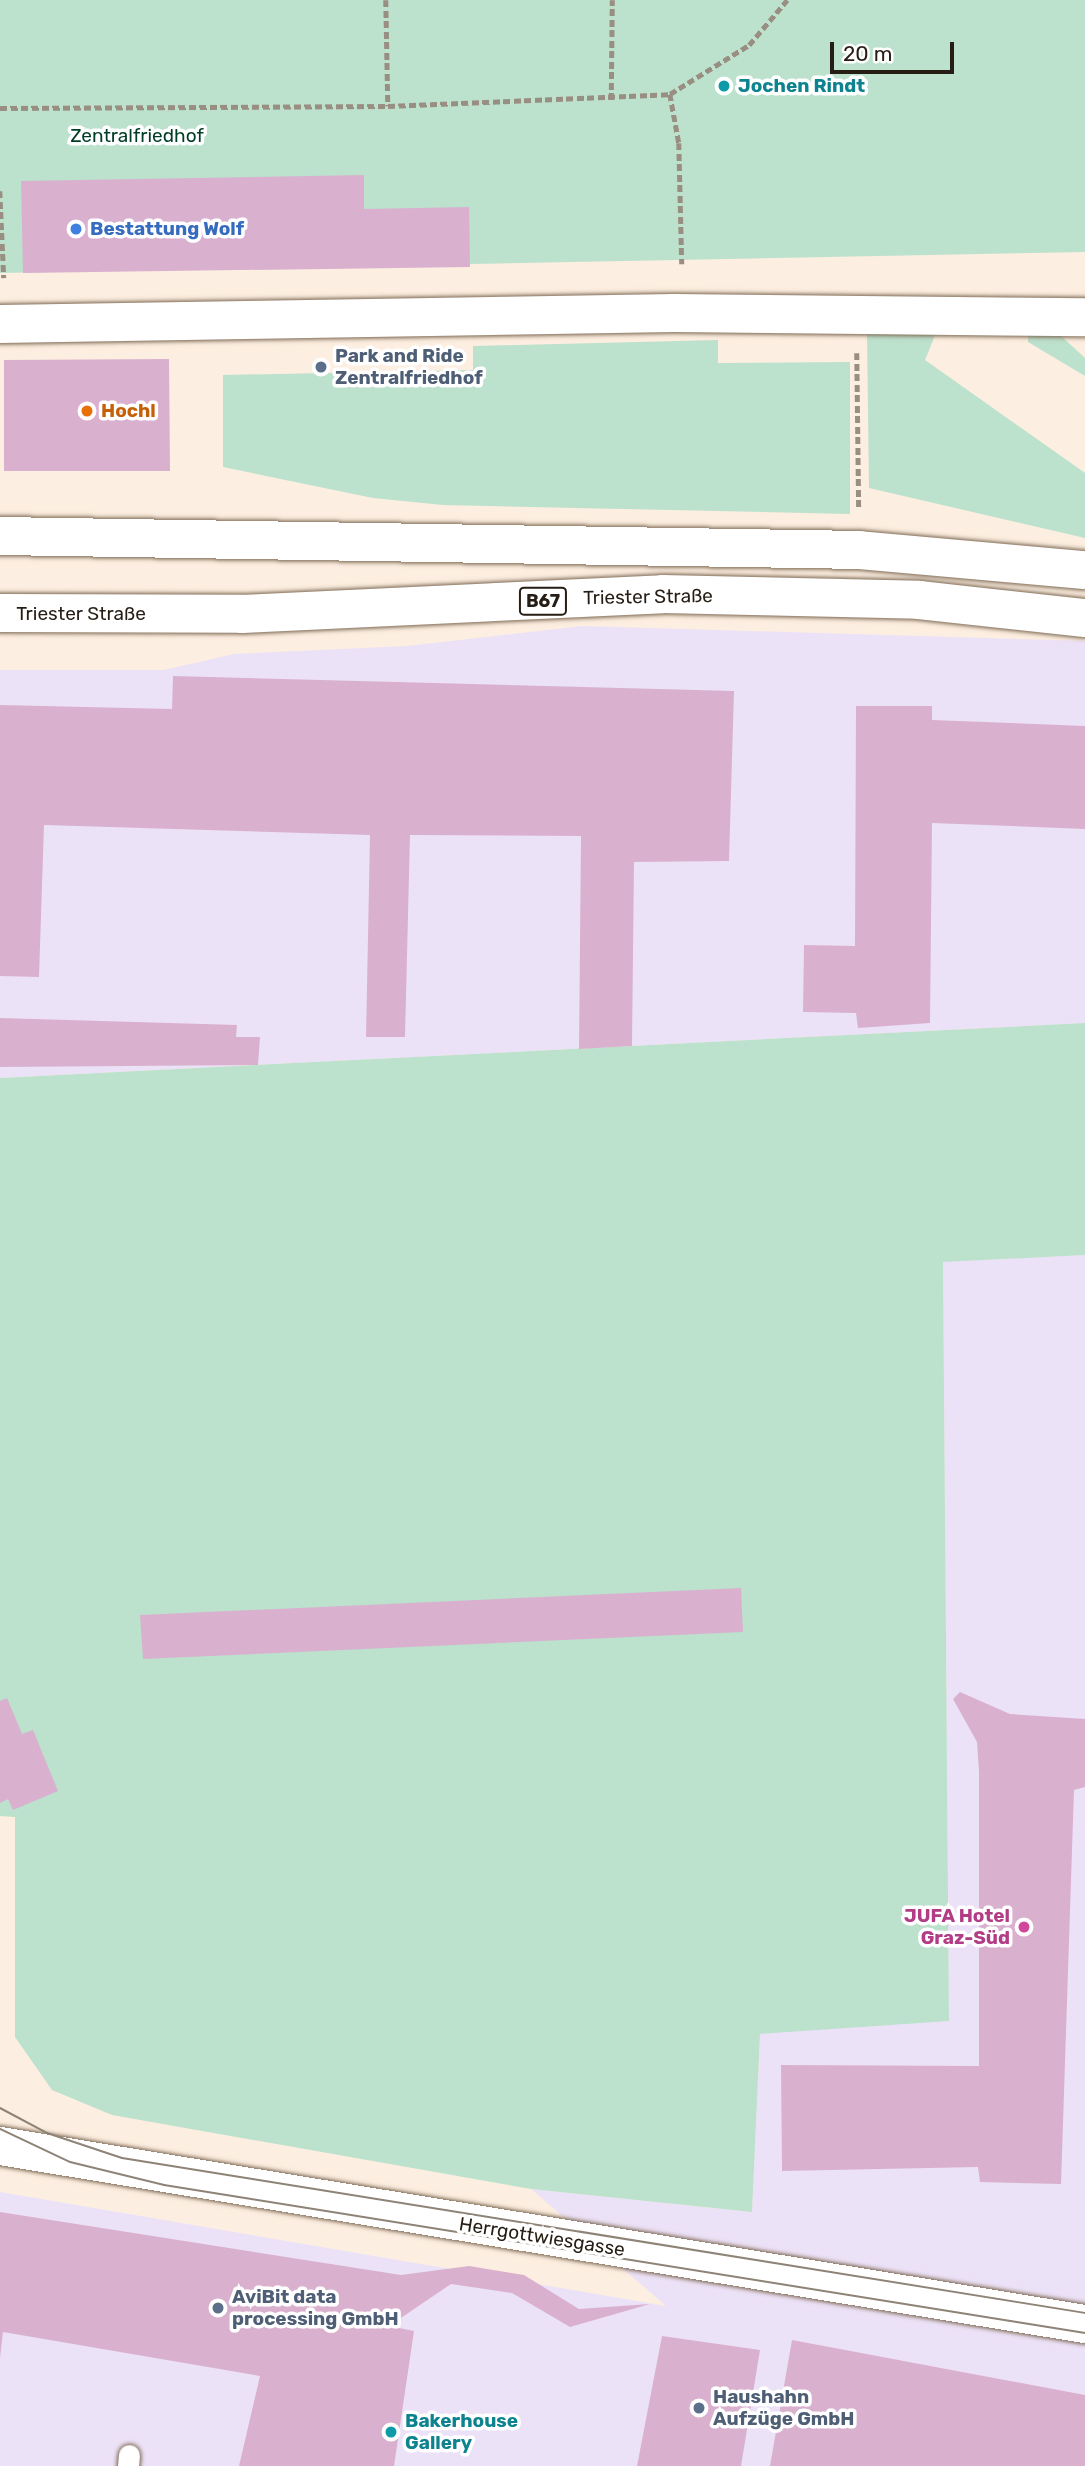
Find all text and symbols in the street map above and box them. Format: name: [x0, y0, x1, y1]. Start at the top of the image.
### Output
scale bar: [833, 28, 957, 72]
text: 20 m: [843, 41, 892, 66]
place label: Jochen Rindt: [738, 75, 865, 97]
marker: Jochen Rindt: [716, 78, 732, 94]
park label: Zentralfriedhof: [70, 125, 204, 147]
place label: Bestattung Wolf: [90, 218, 244, 240]
marker: Bestattung Wolf: [68, 221, 84, 237]
place label: Park and Ride Zentralfriedhof: [335, 345, 483, 389]
marker: Park and Ride Zentralfriedhof: [313, 359, 329, 375]
place label: Hochl: [101, 400, 156, 422]
marker: Hochl: [79, 403, 95, 419]
street label: Triester Straße: [583, 584, 713, 610]
road number: B67: [518, 586, 568, 616]
street label: Triester Straße: [16, 603, 146, 625]
place label: JUFA Hotel Graz-Süd: [904, 1905, 1010, 1949]
marker: JUFA Hotel Graz-Süd: [1016, 1919, 1032, 1935]
street label: Herrgottwiesgasse: [458, 2213, 626, 2261]
place label: AviBit data processing GmbH: [232, 2286, 399, 2330]
marker: AviBit data processing GmbH: [210, 2300, 226, 2316]
place label: Haushahn Aufzüge GmbH: [713, 2386, 854, 2430]
marker: Haushahn Aufzüge GmbH: [691, 2400, 707, 2416]
place label: Bakerhouse Gallery: [405, 2410, 518, 2454]
marker: Bakerhouse Gallery: [383, 2424, 399, 2440]

